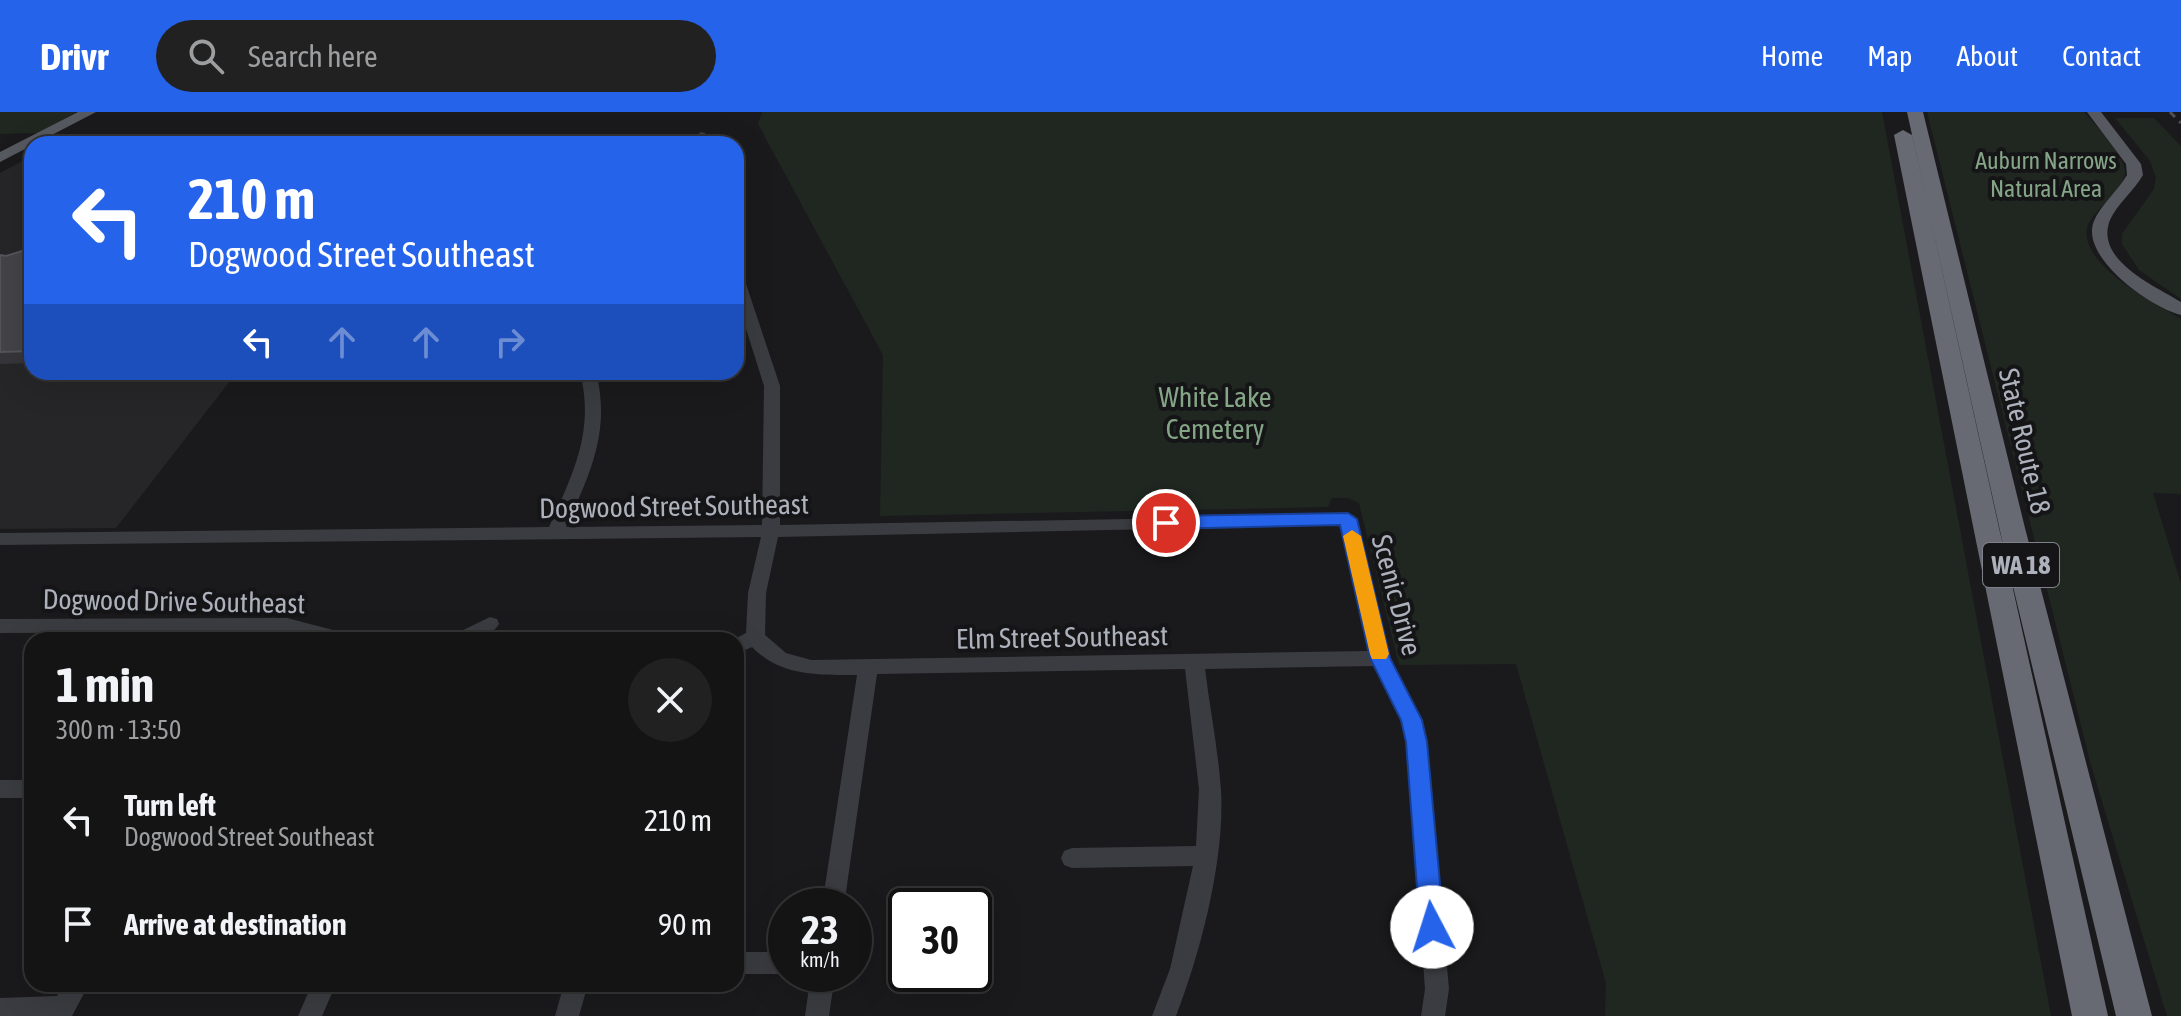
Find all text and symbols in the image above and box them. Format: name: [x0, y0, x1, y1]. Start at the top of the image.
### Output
search box: [156, 20, 716, 92]
icon: search: [184, 34, 228, 78]
text: Drivr: [40, 35, 108, 78]
text: Search here: [248, 39, 378, 73]
text: Home: [1761, 40, 1823, 72]
text: Map: [1867, 40, 1912, 72]
text: About: [1956, 40, 2018, 72]
text: Contact: [2062, 40, 2141, 72]
park label: Auburn Narrows Natural Area: [1975, 147, 2117, 202]
text: 210 m: [188, 167, 315, 231]
icon: left: [56, 168, 160, 272]
text: Dogwood Street Southeast: [188, 233, 535, 275]
icon: left: [236, 320, 280, 364]
icon: ahead: [320, 320, 364, 364]
icon: ahead: [404, 320, 448, 364]
icon: right: [488, 320, 532, 364]
street label: State Route 18: [1993, 365, 2057, 517]
park label: White Lake Cemetery: [1159, 381, 1271, 445]
street label: Dogwood Street Southeast: [539, 488, 809, 524]
pin: [1132, 489, 1200, 557]
icon: arrive: [1144, 501, 1188, 545]
street label: Scenic Drive: [1366, 531, 1428, 659]
road number: WA 18: [1983, 543, 2059, 587]
street label: Dogwood Drive Southeast: [42, 583, 306, 619]
street label: Elm Street Southeast: [956, 619, 1168, 655]
text: 1 min: [56, 657, 154, 712]
button: close: [628, 658, 712, 742]
text: 300 m · 13:50: [56, 715, 181, 745]
text: Turn left: [124, 788, 216, 822]
icon: left: [56, 798, 100, 842]
text: 210 m: [644, 803, 712, 837]
text: Dogwood Street Southeast: [124, 822, 375, 852]
position arrow: [1390, 885, 1474, 969]
speed limit sign: 30: [888, 888, 992, 992]
icon: arrive: [56, 902, 100, 946]
text: Arrive at destination: [124, 907, 346, 941]
text: 90 m: [658, 907, 712, 941]
text: 23: [801, 907, 839, 952]
text: km/h: [800, 948, 840, 971]

